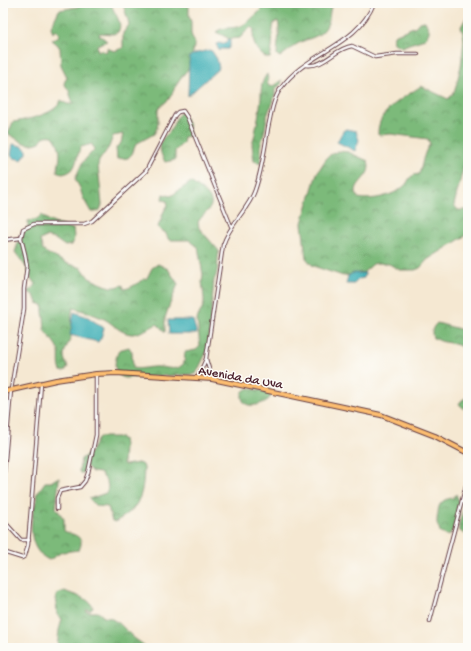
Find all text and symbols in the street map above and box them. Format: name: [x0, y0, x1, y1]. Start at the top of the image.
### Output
street label: Avenida da Uva: [197, 364, 285, 393]

